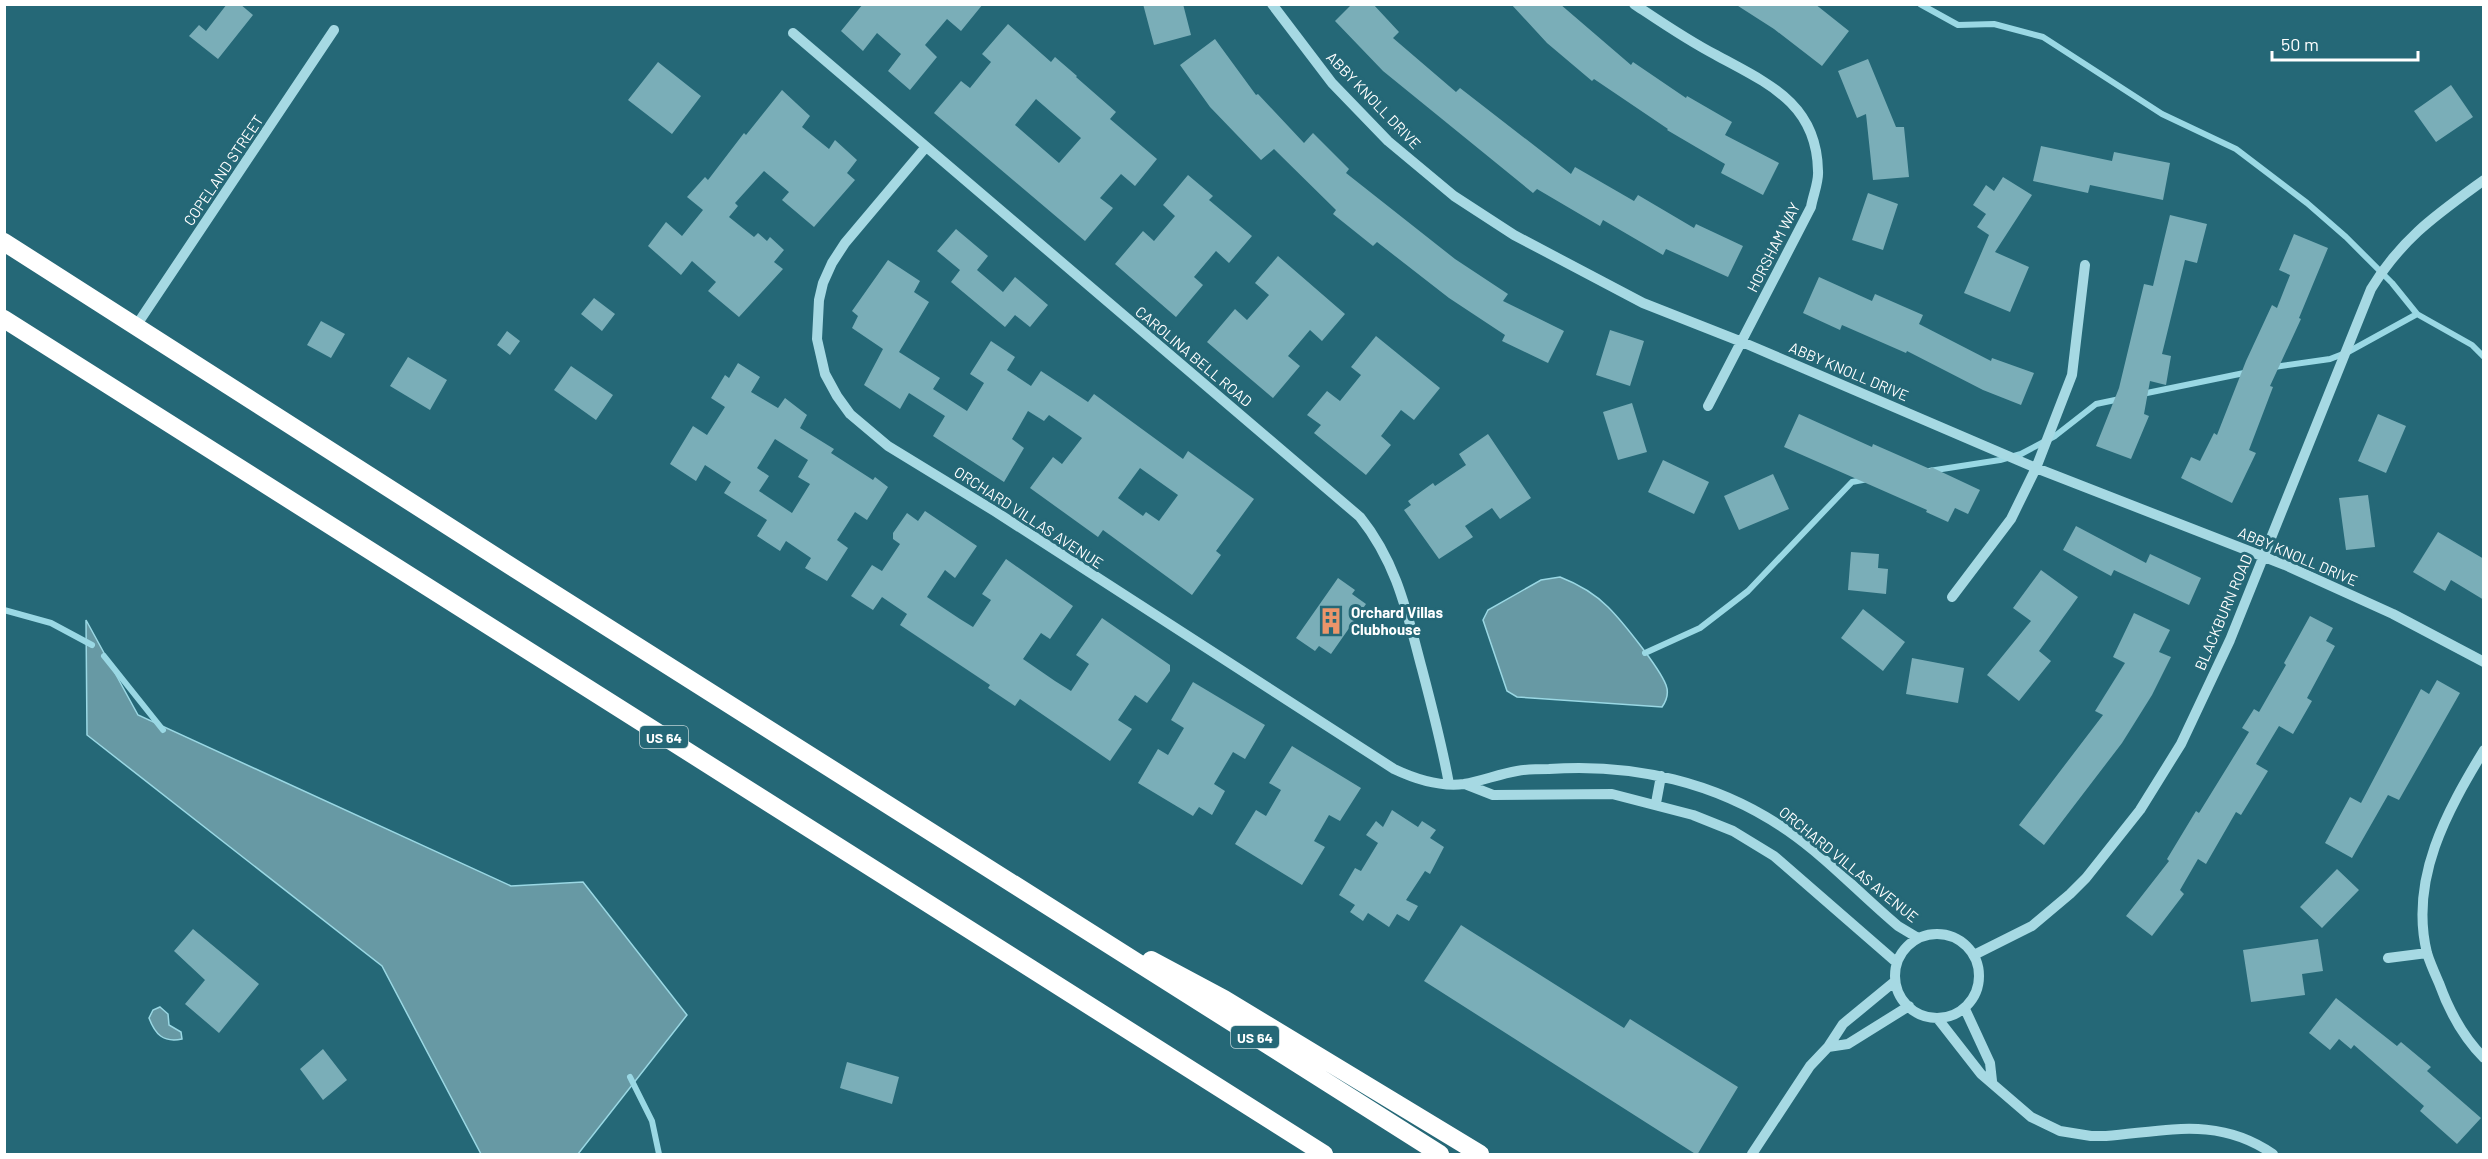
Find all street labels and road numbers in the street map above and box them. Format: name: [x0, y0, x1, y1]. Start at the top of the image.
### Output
street label: ABBY KNOLL DRIVE: [1323, 48, 1425, 152]
street label: COPELAND STREET: [179, 111, 267, 229]
street label: HORSHAM WAY: [1743, 199, 1803, 295]
street label: CAROLINA BELL ROAD: [1132, 302, 1256, 410]
street label: ABBY KNOLL DRIVE: [1787, 338, 1911, 404]
street label: ORCHARD VILLAS AVENUE: [951, 462, 1107, 572]
street label: ABBY KNOLL DRIVE: [2236, 523, 2360, 589]
street label: BLACKBURN ROAD: [2190, 551, 2256, 673]
road number: US 64: [640, 726, 688, 748]
street label: ORCHARD VILLAS AVENUE: [1776, 802, 1922, 926]
road number: US 64: [1231, 1026, 1279, 1048]

